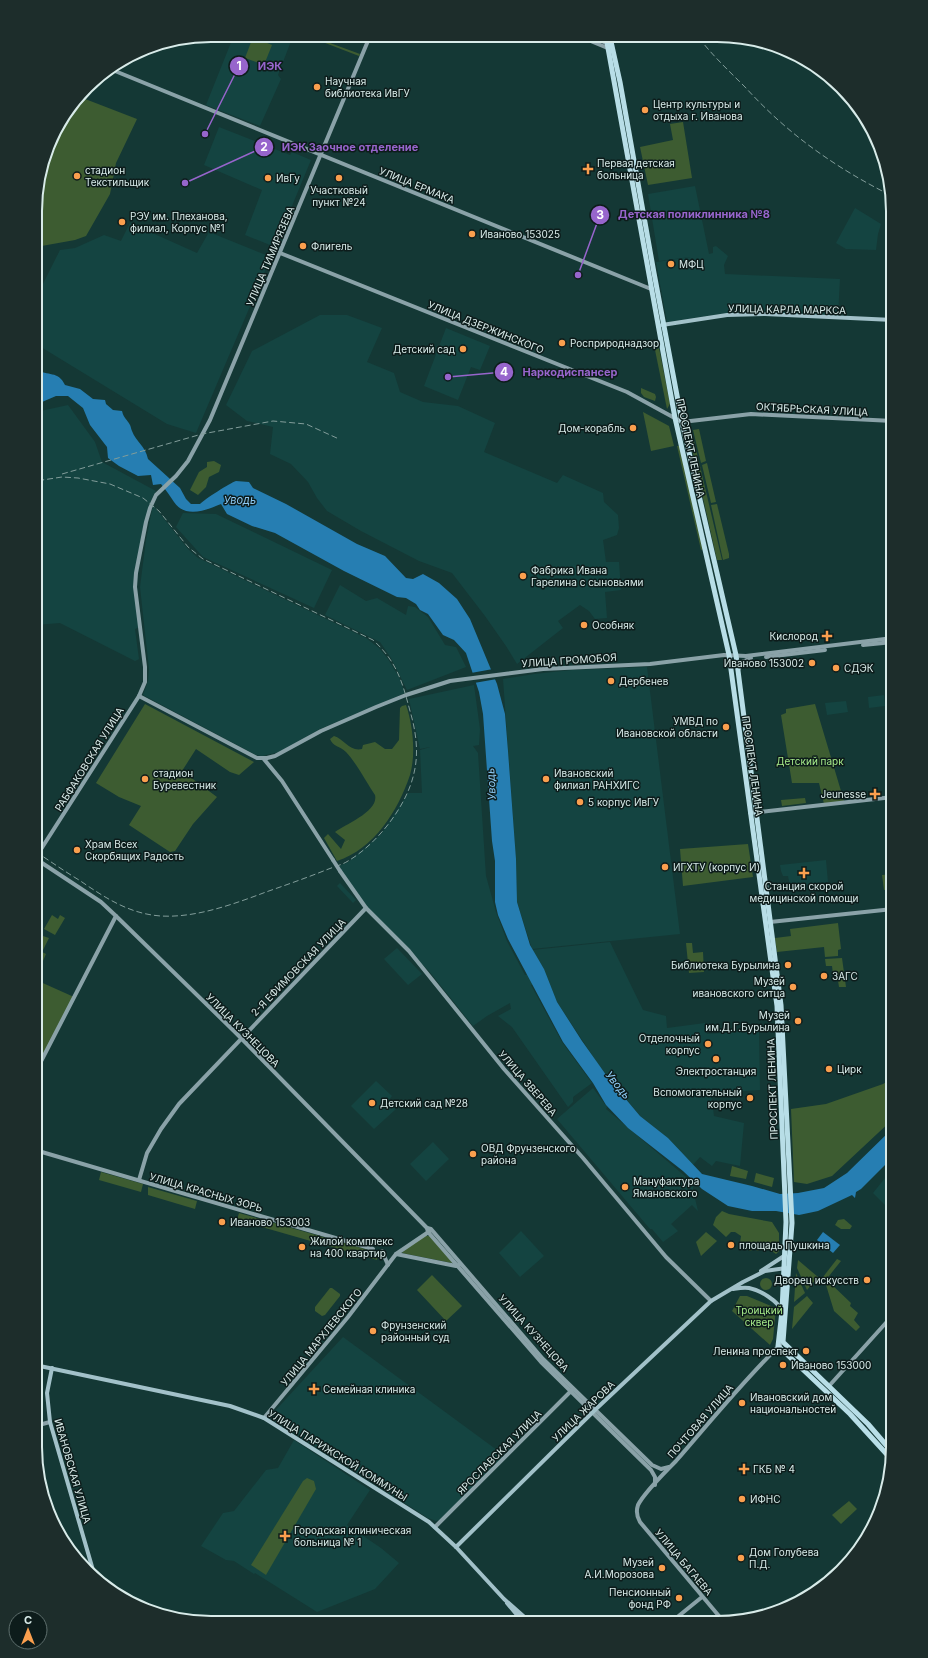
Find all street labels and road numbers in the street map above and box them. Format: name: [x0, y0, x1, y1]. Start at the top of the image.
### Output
street label: УЛИЦА ЕРМАКА: [378, 164, 457, 206]
street label: УЛИЦА ТИМИРЯЗЕВА: [244, 204, 297, 308]
street label: УЛИЦА ДЗЕРЖИНСКОГО: [426, 298, 546, 356]
street label: УЛИЦА КАРЛА МАРКСА: [728, 302, 846, 316]
street label: ПРОСПЕКТ ЛЕНИНА: [675, 397, 707, 499]
street label: ОКТЯБРЬСКАЯ УЛИЦА: [756, 400, 868, 418]
street label: УЛИЦА ГРОМОБОЯ: [521, 651, 617, 669]
street label: РАБФАКОВСКАЯ УЛИЦА: [52, 705, 126, 813]
street label: ПРОСПЕКТ ЛЕНИНА: [740, 715, 766, 817]
street label: 2-Я ЕФИМОВСКАЯ УЛИЦА: [248, 916, 348, 1018]
street label: УЛИЦА КУЗНЕЦОВА: [204, 991, 282, 1069]
street label: ПРОСПЕКТ ЛЕНИНА: [764, 1038, 780, 1140]
street label: УЛИЦА ЗВЕРЕВА: [496, 1048, 560, 1118]
street label: УЛИЦА КРАСНЫХ ЗОРЬ: [148, 1170, 264, 1214]
street label: УЛИЦА МАРХЛЕВСКОГО: [278, 1286, 364, 1388]
street label: УЛИЦА КУЗНЕЦОВА: [496, 1292, 572, 1374]
street label: УЛИЦА ЖАРОВА: [549, 1378, 617, 1444]
street label: ПОЧТОВАЯ УЛИЦА: [665, 1382, 735, 1460]
street label: УЛИЦА ПАРИЖСКОЙ КОММУНЫ: [266, 1406, 410, 1503]
street label: ЯРОСЛАВСКАЯ УЛИЦА: [454, 1407, 544, 1497]
street label: ИВАНОВСКАЯ УЛИЦА: [52, 1417, 94, 1525]
street label: УЛИЦА БАГАЕВА: [653, 1526, 715, 1598]

